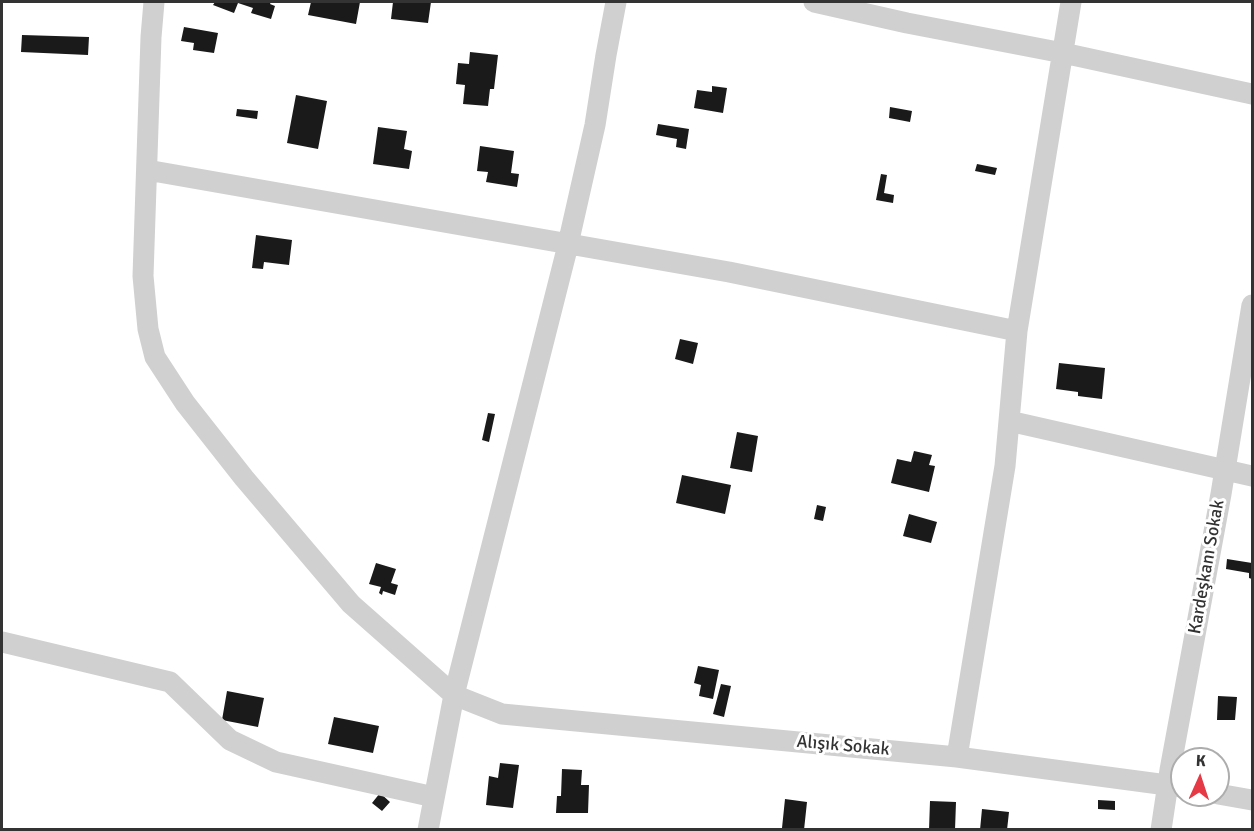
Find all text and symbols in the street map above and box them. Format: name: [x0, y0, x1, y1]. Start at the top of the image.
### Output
street label: Kardeşkanı Sokak: [1185, 498, 1229, 636]
street label: Alışık Sokak: [796, 731, 890, 761]
north arrow: [1170, 747, 1230, 807]
text: K: [1195, 751, 1206, 771]

